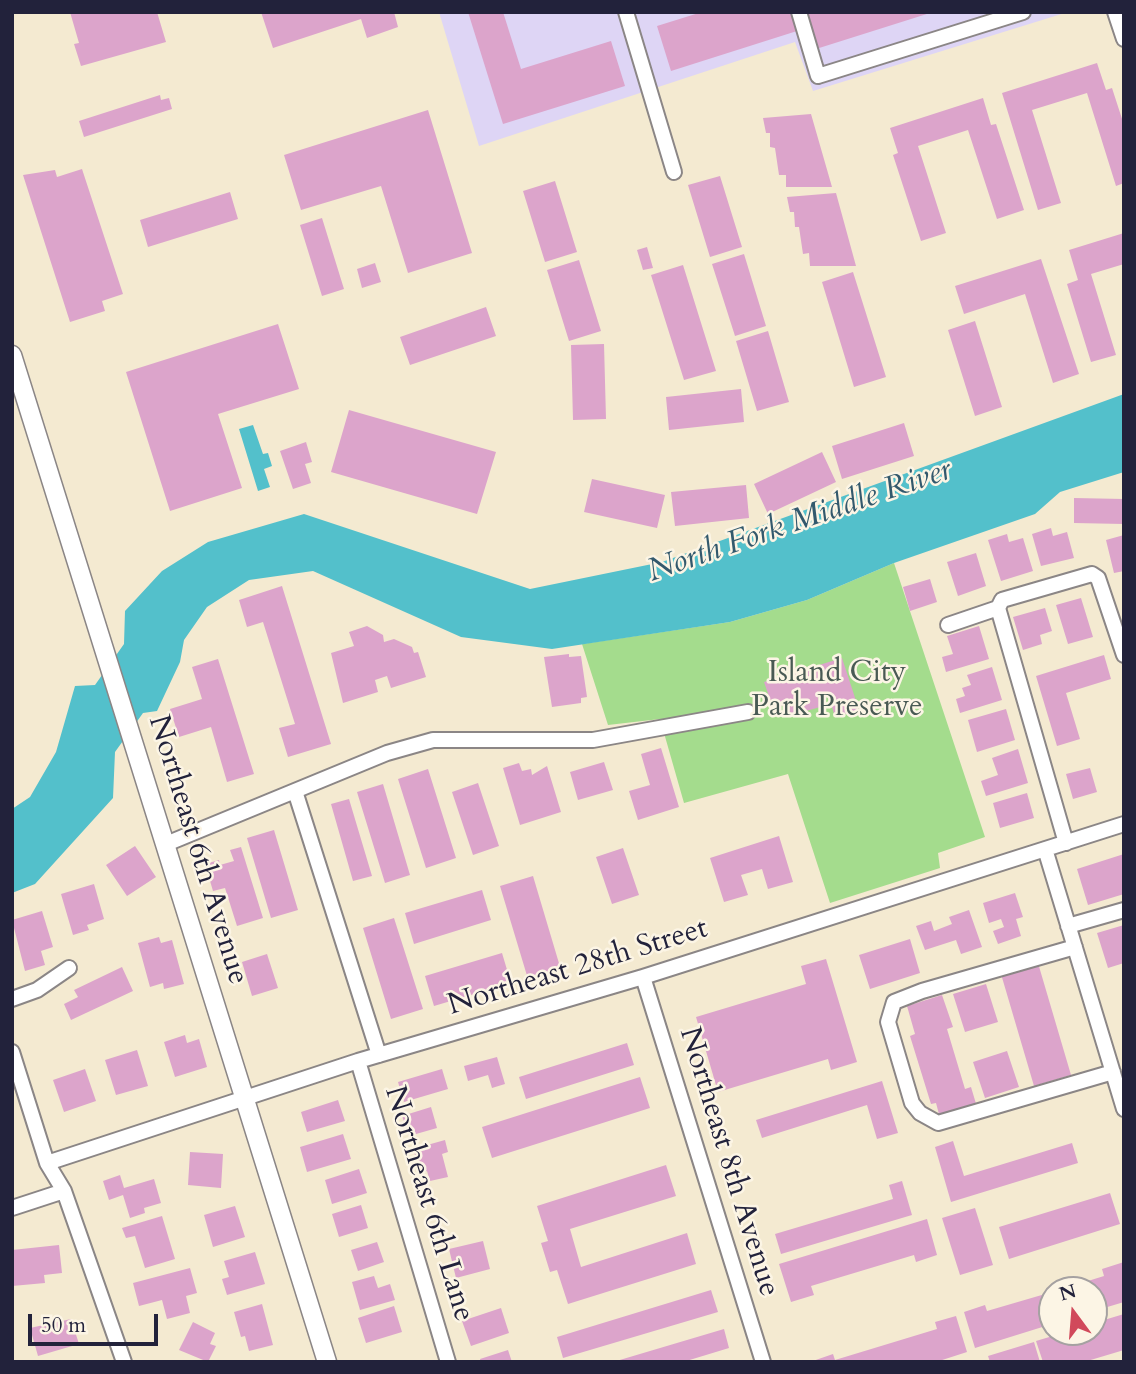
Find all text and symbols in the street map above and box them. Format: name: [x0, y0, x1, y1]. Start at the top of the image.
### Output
water label: North Fork Middle River: [643, 452, 957, 592]
park label: Island City Park Preserve: [751, 656, 923, 726]
street label: Northeast 6th Avenue: [139, 711, 255, 989]
street label: Northeast 28th Street: [444, 911, 712, 1025]
street label: Northeast 8th Avenue: [670, 1023, 786, 1301]
street label: Northeast 6th Lane: [375, 1082, 481, 1326]
north arrow: [1038, 1276, 1108, 1346]
text: N: [1056, 1278, 1079, 1308]
scale bar: [32, 1300, 161, 1344]
text: 50 m: [41, 1311, 86, 1340]

